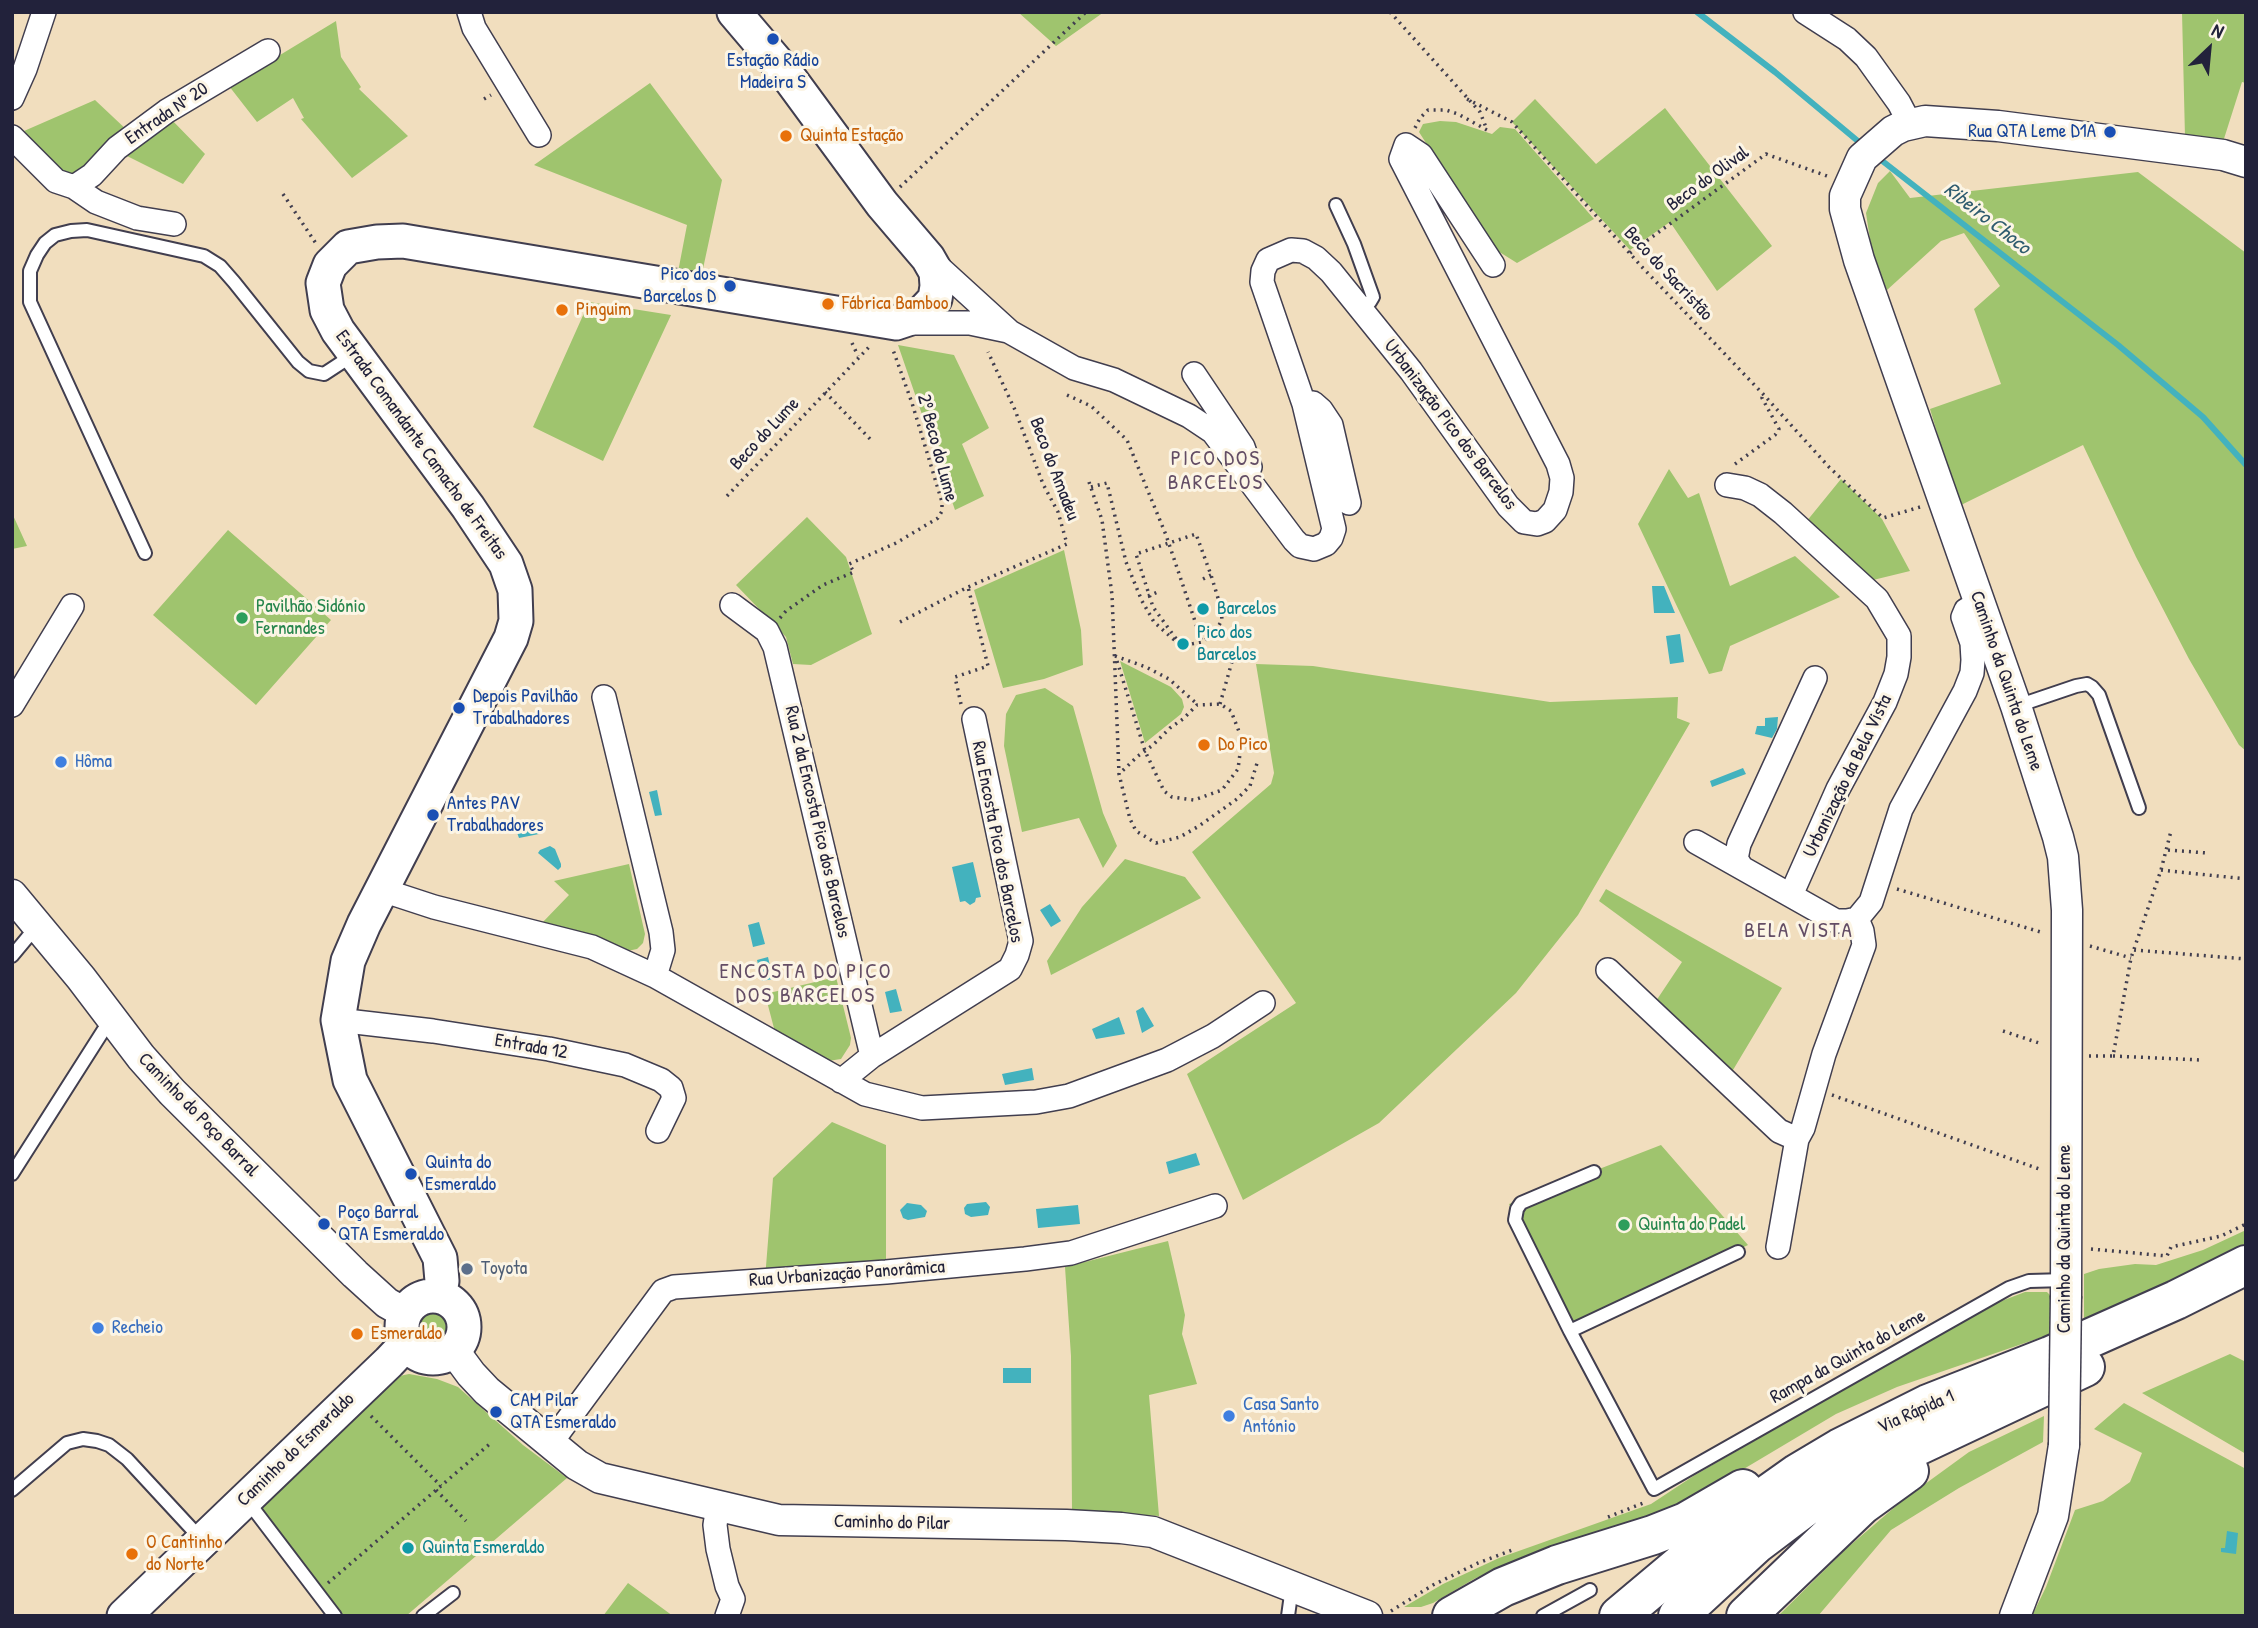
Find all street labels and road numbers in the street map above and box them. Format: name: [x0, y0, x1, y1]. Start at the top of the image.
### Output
street label: Entrada Nº 20: [121, 78, 213, 150]
street label: Beco do Olival: [1662, 142, 1754, 216]
street label: Beco do Sacristão: [1619, 222, 1717, 326]
street label: Estrada Comandante Camacho de Freitas: [330, 326, 512, 564]
street label: Urbanização Pico dos Barcelos: [1379, 335, 1521, 515]
street label: 2º Beco do Lume: [912, 392, 962, 504]
street label: Beco do Lume: [726, 393, 804, 475]
street label: Beco do Amadeu: [1024, 414, 1084, 524]
street label: Caminho da Quinta do Leme: [1965, 588, 2047, 774]
street label: Urbanização da Bela Vista: [1799, 691, 1897, 861]
street label: Rua 2 da Encosta Pico dos Barcelos: [779, 704, 855, 940]
street label: Rua Encosta Pico dos Barcelos: [966, 739, 1028, 945]
street label: Entrada 12: [493, 1029, 569, 1065]
street label: Caminho do Poço Barral: [133, 1048, 263, 1182]
street label: Caminho da Quinta do Leme: [2054, 1145, 2076, 1333]
street label: Rua Urbanização Panorâmica: [748, 1256, 946, 1292]
street label: Rampa da Quinta do Leme: [1766, 1305, 1930, 1409]
street label: Via Rápida 1: [1874, 1385, 1958, 1439]
street label: Caminho do Esmeraldo: [233, 1388, 359, 1512]
street label: Caminho do Pilar: [834, 1511, 950, 1535]

